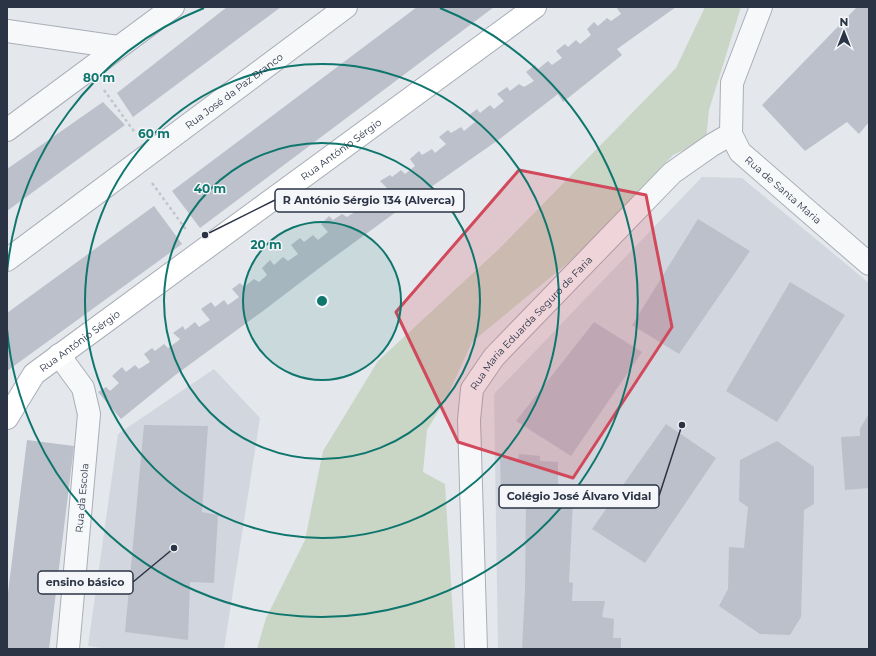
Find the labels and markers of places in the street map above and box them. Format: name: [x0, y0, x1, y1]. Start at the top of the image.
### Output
callout: R António Sérgio 134 (Alverca): [275, 189, 464, 212]
centre of rings: [315, 294, 329, 308]
callout: Colégio José Álvaro Vidal: [499, 485, 659, 508]
callout: ensino básico: [38, 571, 133, 594]

